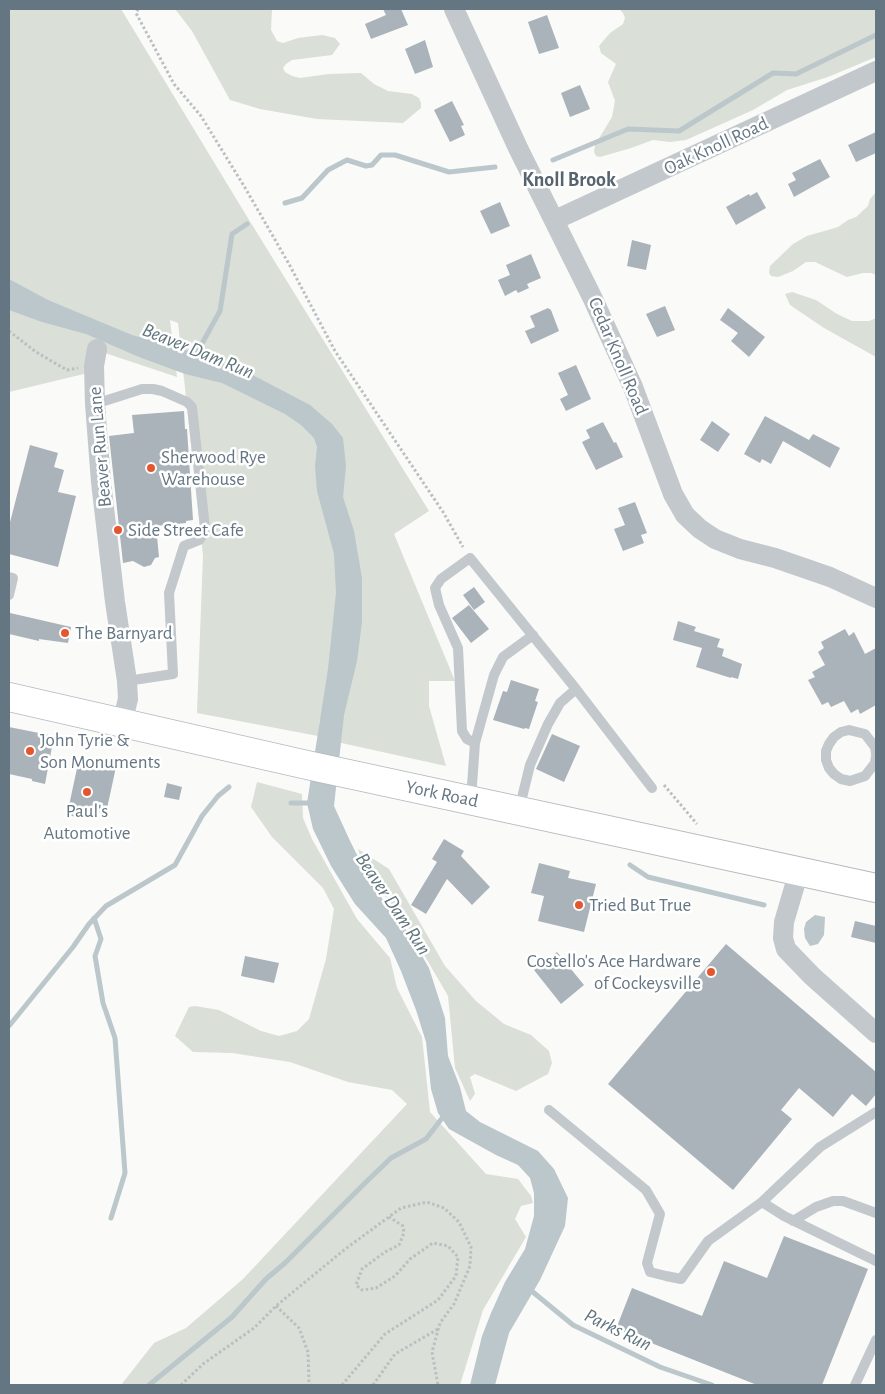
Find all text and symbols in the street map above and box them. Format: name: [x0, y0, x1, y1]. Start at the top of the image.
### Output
street label: Oak Knoll Road: [660, 112, 772, 180]
district label: Knoll Brook: [522, 168, 616, 192]
street label: Cedar Knoll Road: [583, 294, 653, 418]
water label: Beaver Dam Run: [139, 318, 257, 384]
street label: Beaver Run Lane: [83, 386, 117, 508]
place label: Sherwood Rye Warehouse: [161, 446, 266, 490]
marker: Sherwood Rye Warehouse: [145, 462, 157, 474]
place label: Side Street Cafe: [128, 519, 244, 541]
marker: Side Street Cafe: [112, 524, 124, 536]
place label: The Barnyard: [75, 622, 173, 644]
marker: The Barnyard: [59, 627, 71, 639]
place label: John Tyrie & Son Monuments: [40, 729, 161, 773]
marker: John Tyrie & Son Monuments: [24, 745, 36, 757]
street label: York Road: [404, 775, 480, 813]
marker: Paul's Automotive: [81, 786, 93, 798]
place label: Paul's Automotive: [44, 800, 130, 844]
water label: Beaver Dam Run: [350, 848, 436, 960]
place label: Tried But True: [589, 894, 691, 916]
marker: Tried But True: [573, 899, 585, 911]
place label: Costello's Ace Hardware of Cockeysville: [527, 950, 701, 994]
marker: Costello's Ace Hardware of Cockeysville: [705, 966, 717, 978]
water label: Parks Run: [580, 1303, 656, 1357]

